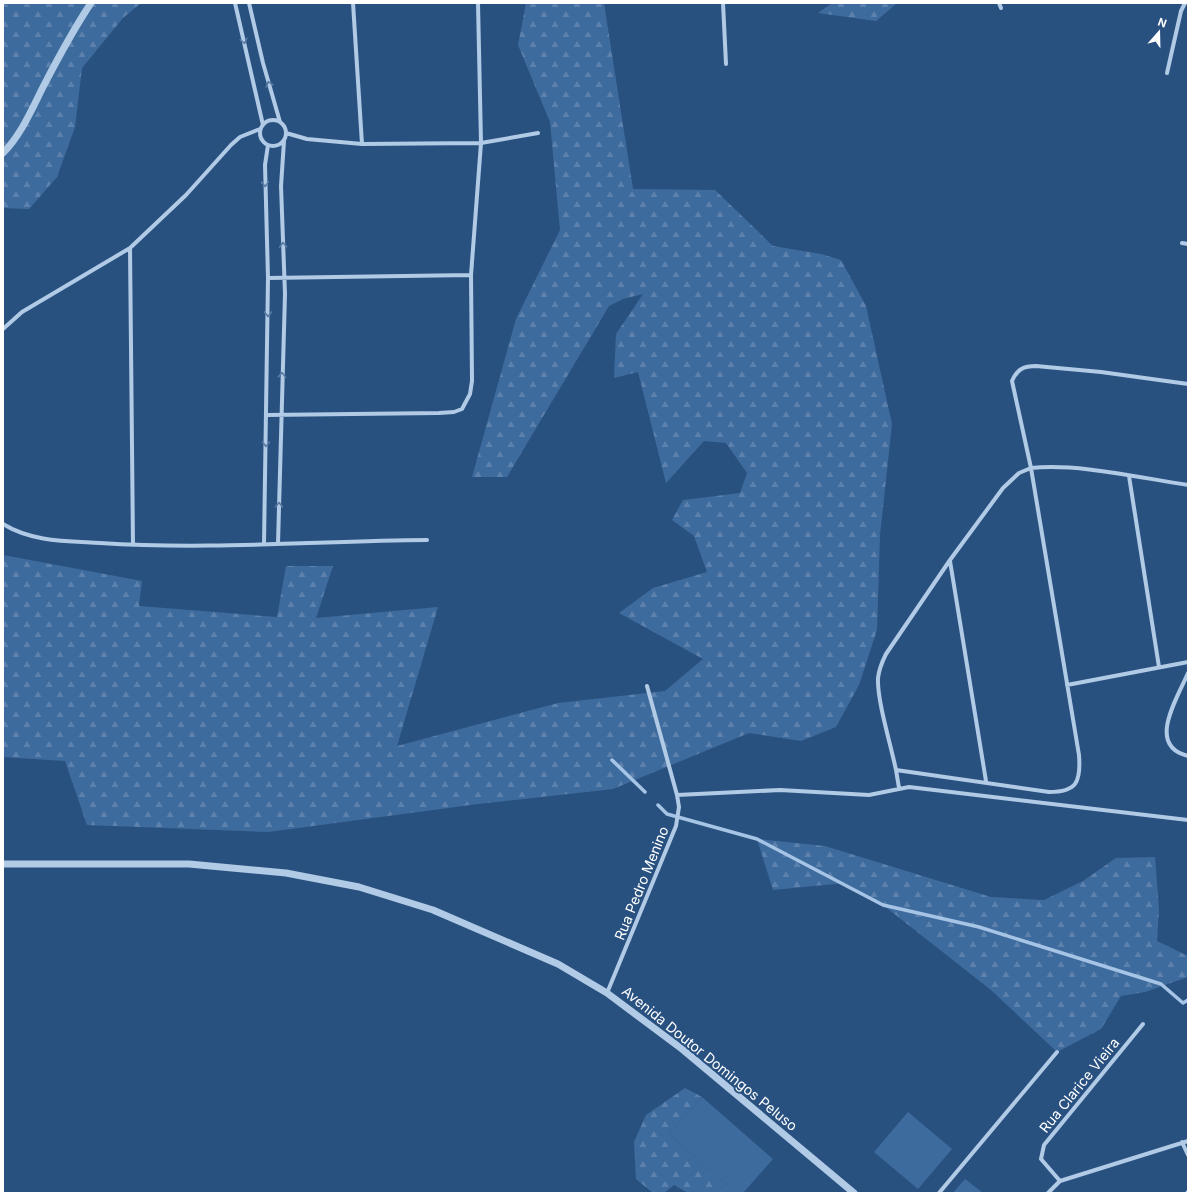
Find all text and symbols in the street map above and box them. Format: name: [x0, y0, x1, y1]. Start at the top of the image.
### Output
north arrow: [1139, 12, 1179, 52]
text: N: [1156, 15, 1169, 31]
one-way arrow: [239, 38, 247, 44]
one-way arrow: [265, 81, 274, 88]
one-way arrow: [261, 181, 270, 187]
one-way arrow: [278, 242, 287, 248]
one-way arrow: [264, 311, 272, 317]
one-way arrow: [278, 372, 286, 378]
one-way arrow: [262, 441, 271, 447]
one-way arrow: [275, 502, 283, 508]
street label: Rua Pedro Menino: [610, 824, 672, 942]
street label: Avenida Doutor Domingos Peluso: [619, 982, 801, 1134]
street label: Rua Clarice Vieira: [1035, 1034, 1123, 1136]

